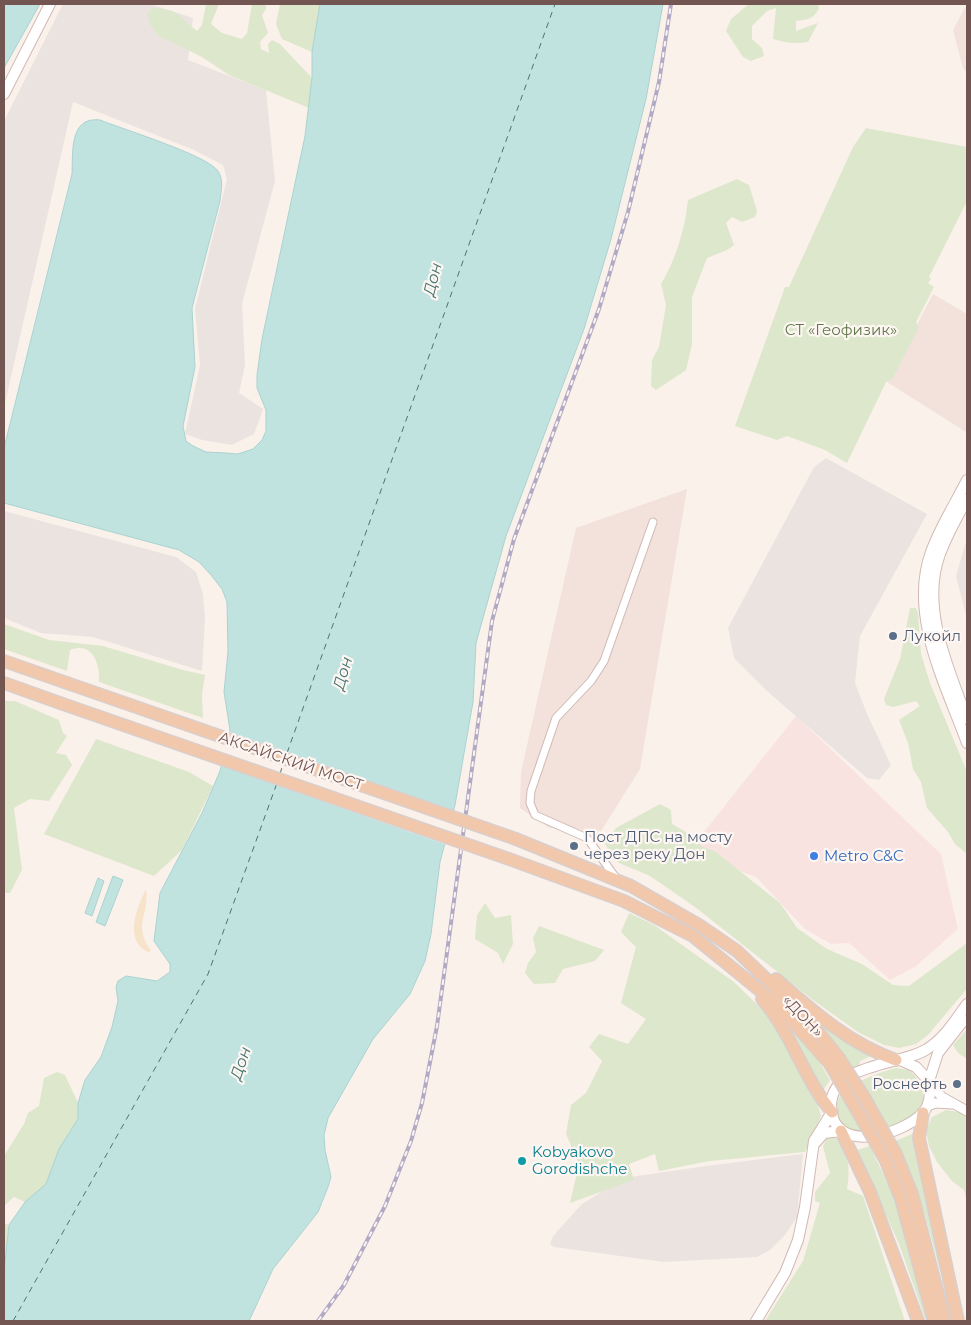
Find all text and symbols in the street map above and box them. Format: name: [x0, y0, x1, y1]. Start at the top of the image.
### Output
water label: Дон: [419, 260, 446, 300]
park label: СТ «Геофизик»: [785, 320, 897, 339]
place label: Лукойл: [903, 626, 961, 645]
marker: Лукойл: [887, 630, 899, 642]
water label: Дон: [328, 654, 356, 694]
street label: АКСАЙСКИЙ МОСТ: [216, 727, 366, 794]
place label: Пост ДПС на мосту через реку Дон: [584, 827, 733, 863]
marker: Пост ДПС на мосту через реку Дон: [568, 840, 580, 852]
place label: Metro C&C: [824, 846, 904, 865]
marker: Metro C&C: [808, 850, 820, 862]
street label: «ДОН»: [779, 990, 828, 1041]
water label: Дон: [225, 1044, 255, 1084]
place label: Роснефть: [872, 1074, 947, 1093]
marker: Роснефть: [951, 1078, 963, 1090]
place label: Kobyakovo Gorodishche: [532, 1142, 627, 1178]
marker: Kobyakovo Gorodishche: [516, 1155, 528, 1167]

